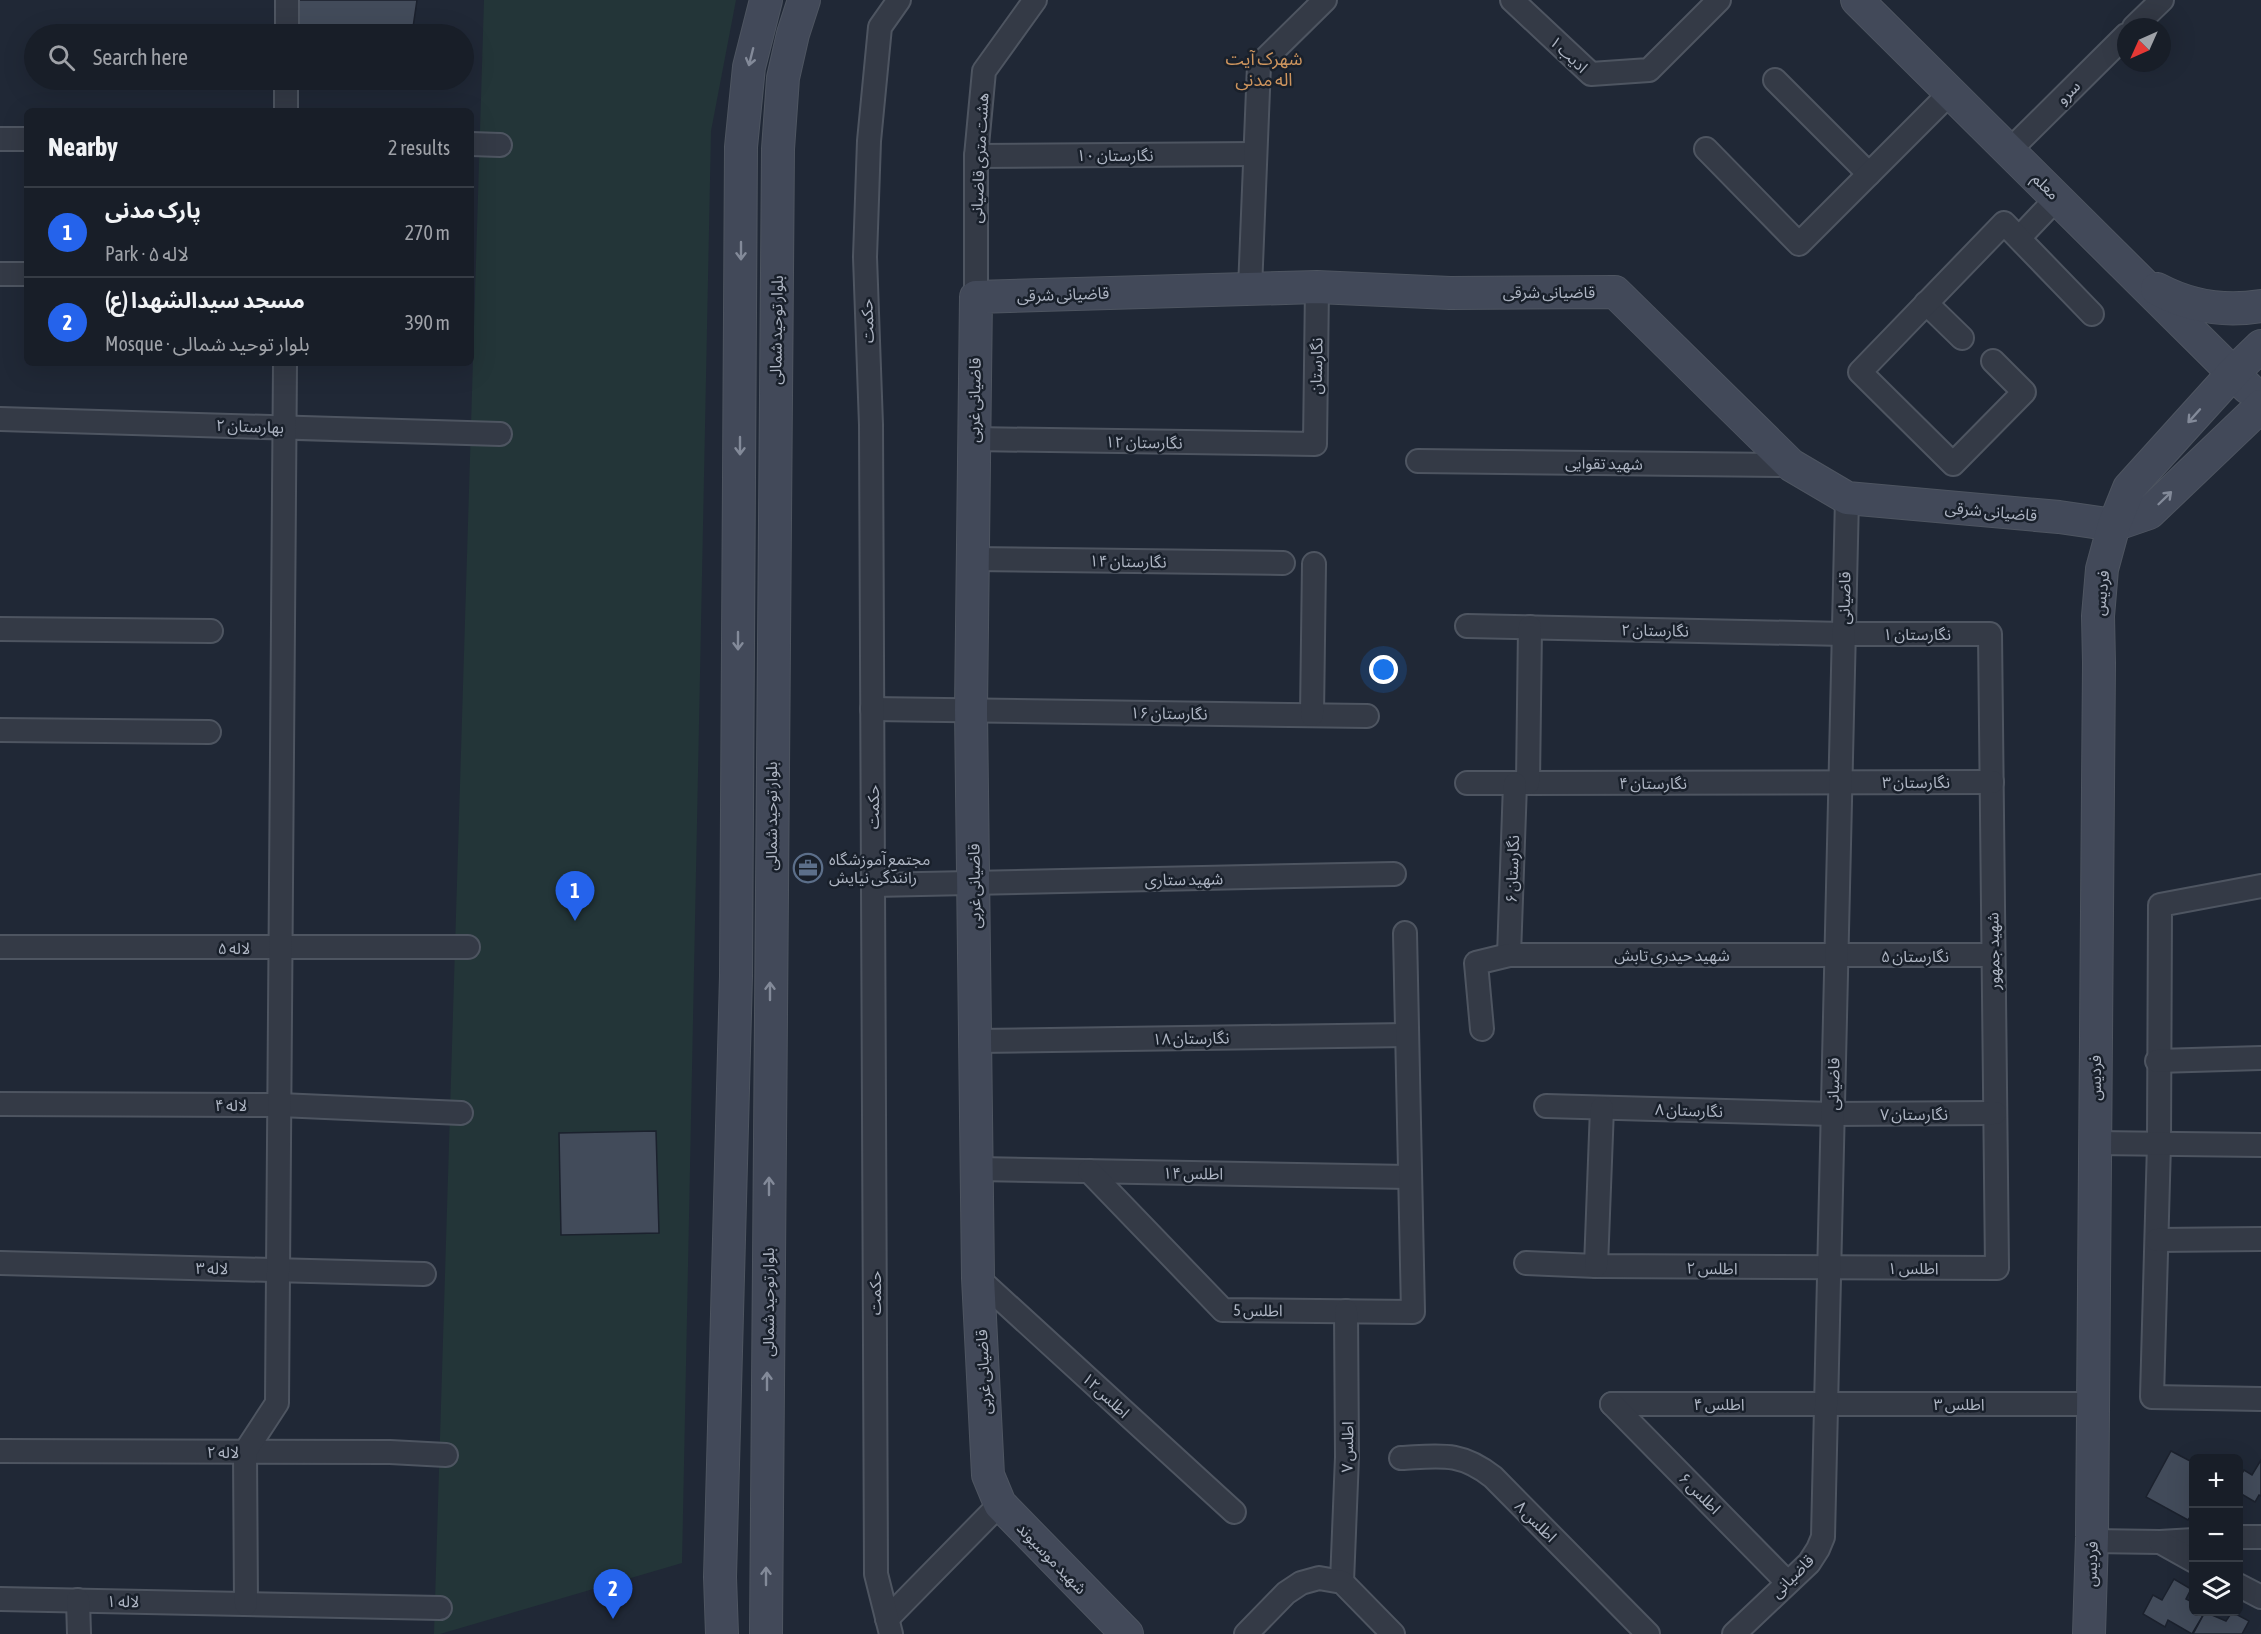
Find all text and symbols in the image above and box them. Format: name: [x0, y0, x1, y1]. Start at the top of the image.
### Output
north arrow: [2117, 18, 2171, 72]
search box: [24, 24, 474, 90]
street label: ادیب ۱: [1546, 32, 1592, 76]
icon: search: [45, 41, 78, 74]
text: Search here: [93, 44, 188, 70]
one-way arrow: [745, 47, 757, 66]
district label: شهرک آیت اله مدنی: [1225, 48, 1303, 91]
street label: سرو: [2052, 76, 2084, 108]
street label: هشت متری قاضیانی: [967, 92, 992, 224]
text: Nearby: [48, 132, 118, 162]
text: 2 results: [388, 136, 450, 159]
street label: نگارستان ۱۰: [1076, 146, 1154, 165]
street label: معلم: [2026, 169, 2063, 206]
text: پارک مدنی: [105, 197, 201, 223]
text: 1: [63, 221, 72, 244]
text: 270 m: [405, 221, 450, 244]
one-way arrow: [735, 240, 747, 260]
text: Park · لاله ۵: [105, 242, 189, 265]
street label: بلوار توحید شمالی: [766, 275, 787, 385]
street label: قاضیانی شرقی: [1016, 283, 1110, 306]
street label: قاضیانی شرقی: [1503, 283, 1595, 302]
text: مسجد سیدالشهدا (ع): [105, 287, 305, 313]
street label: حکمت: [857, 299, 877, 343]
text: 2: [63, 311, 72, 334]
text: 390 m: [405, 311, 450, 334]
text: Mosque · بلوار توحید شمالی: [105, 332, 310, 355]
street label: نگارستان: [1307, 338, 1326, 394]
street label: قاضیانی غربی: [964, 357, 985, 443]
one-way arrow: [2187, 408, 2202, 423]
street label: بهارستان ۲: [216, 416, 284, 437]
street label: نگارستان ۱۲: [1105, 432, 1183, 453]
one-way arrow: [734, 435, 746, 455]
street label: شهید تقوایی: [1565, 453, 1643, 474]
one-way arrow: [2157, 491, 2172, 506]
street label: قاضیانی شرقی: [1944, 498, 2038, 525]
street label: نگارستان ۱۴: [1089, 551, 1167, 572]
street label: فردیس: [2090, 569, 2113, 617]
street label: قاضیانی: [1835, 571, 1854, 625]
street label: نگارستان ۲: [1621, 620, 1689, 641]
street label: نگارستان ۱: [1883, 625, 1951, 644]
one-way arrow: [733, 630, 744, 650]
your location: [1369, 655, 1398, 684]
street label: نگارستان ۱۶: [1130, 703, 1208, 724]
street label: بلوار توحید شمالی: [762, 761, 781, 871]
street label: نگارستان ۳: [1882, 773, 1950, 792]
street label: نگارستان ۴: [1619, 774, 1687, 793]
street label: حکمت: [864, 785, 882, 829]
street label: نگارستان ۶: [1502, 835, 1523, 903]
street label: قاضیانی غربی: [964, 843, 985, 929]
place label: مجتمع آموزشگاه رانندگی نیایش: [829, 850, 930, 887]
office icon: مجتمع آموزشگاه رانندگی نیایش: [792, 852, 824, 884]
street label: شهید ستاری: [1145, 869, 1223, 890]
pin: 1: [556, 872, 594, 921]
street label: شهید جمهور: [1983, 912, 2004, 991]
street label: لاله ۵: [218, 939, 250, 957]
street label: شهید حیدری تابش: [1614, 946, 1730, 965]
street label: نگارستان ۵: [1881, 947, 1949, 966]
one-way arrow: [764, 981, 776, 1001]
street label: نگارستان ۱۸: [1152, 1028, 1230, 1049]
street label: فردیس: [2086, 1055, 2105, 1101]
street label: قاضیانی: [1824, 1057, 1843, 1111]
street label: لاله ۴: [215, 1096, 247, 1114]
street label: نگارستان ۸: [1655, 1100, 1723, 1121]
street label: نگارستان ۷: [1880, 1105, 1948, 1124]
street label: اطلس ۱۴: [1163, 1163, 1223, 1184]
one-way arrow: [763, 1176, 775, 1196]
street label: بلوار توحید شمالی: [759, 1247, 778, 1357]
street label: لاله ۳: [196, 1259, 228, 1277]
street label: اطلس ۲: [1686, 1259, 1738, 1278]
street label: اطلس ۱: [1887, 1259, 1939, 1278]
street label: حکمت: [866, 1271, 884, 1315]
street label: اطلس 5: [1233, 1301, 1283, 1320]
street label: قاضیانی غربی: [972, 1329, 995, 1415]
street label: اطلس۱۲: [1078, 1369, 1133, 1422]
one-way arrow: [761, 1371, 773, 1391]
street label: اطلس ۴: [1693, 1395, 1745, 1414]
street label: اطلس ۳: [1933, 1395, 1985, 1414]
street label: اطلس ۷: [1338, 1421, 1357, 1473]
street label: لاله ۲: [207, 1443, 239, 1461]
map controls: [2189, 1454, 2243, 1616]
button: +: [2189, 1454, 2243, 1508]
street label: اطلس ۶: [1675, 1469, 1724, 1518]
street label: اطلس ۸: [1511, 1497, 1560, 1546]
button: −: [2189, 1508, 2243, 1562]
street label: شهید موسیوند: [1013, 1519, 1090, 1598]
street label: فردیس: [2081, 1541, 2102, 1587]
street label: قاضیانی: [1767, 1551, 1818, 1602]
button: layers: [2189, 1562, 2243, 1616]
one-way arrow: [760, 1566, 772, 1586]
pin: 2: [594, 1570, 632, 1619]
street label: لاله ۱: [107, 1592, 139, 1610]

